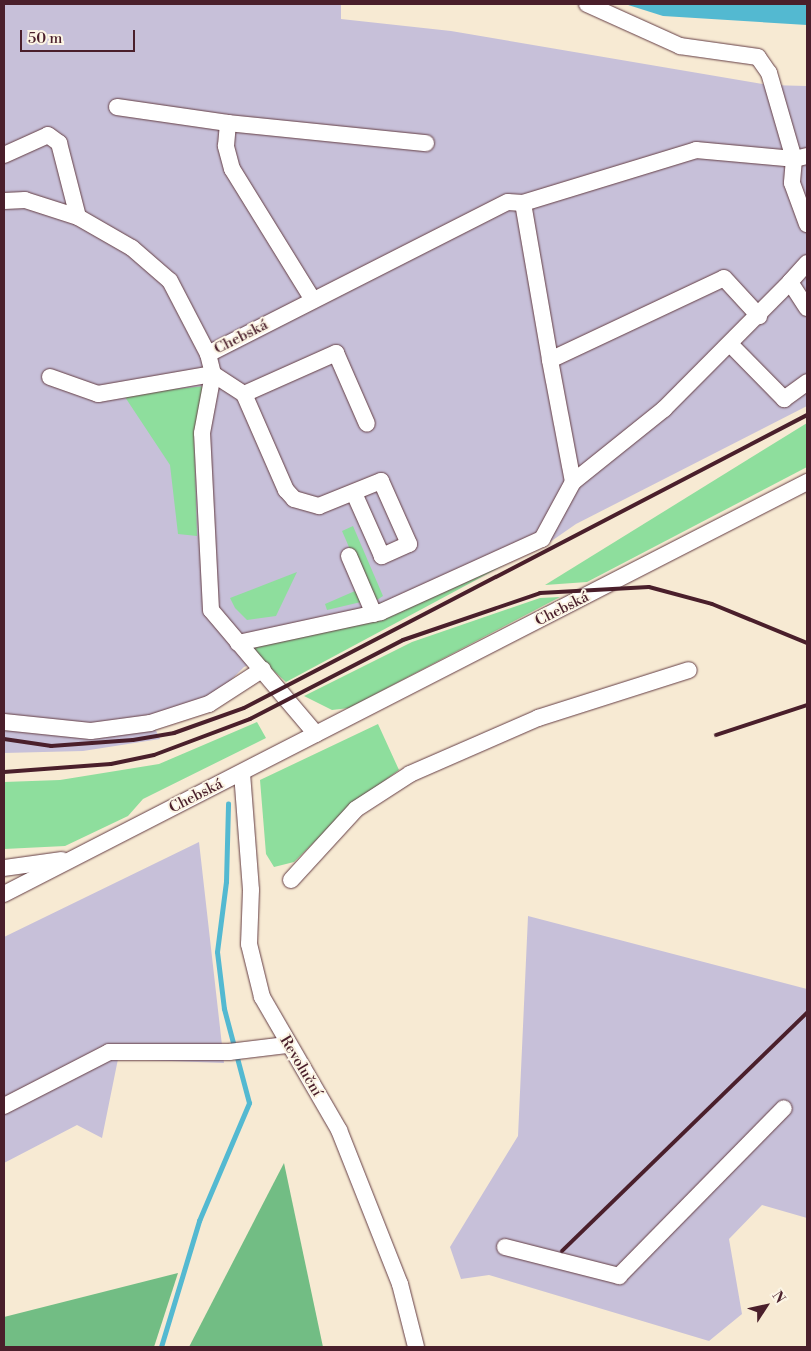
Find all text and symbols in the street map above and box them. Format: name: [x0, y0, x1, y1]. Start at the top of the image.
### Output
scale bar: [22, 20, 138, 52]
text: 50 m: [28, 29, 62, 48]
street label: Chebská: [211, 316, 271, 358]
street label: Chebská: [532, 588, 592, 630]
street label: Chebská: [166, 775, 226, 817]
street label: Revoluční: [276, 1032, 326, 1100]
north arrow: [741, 1281, 791, 1331]
text: N: [768, 1288, 789, 1307]

